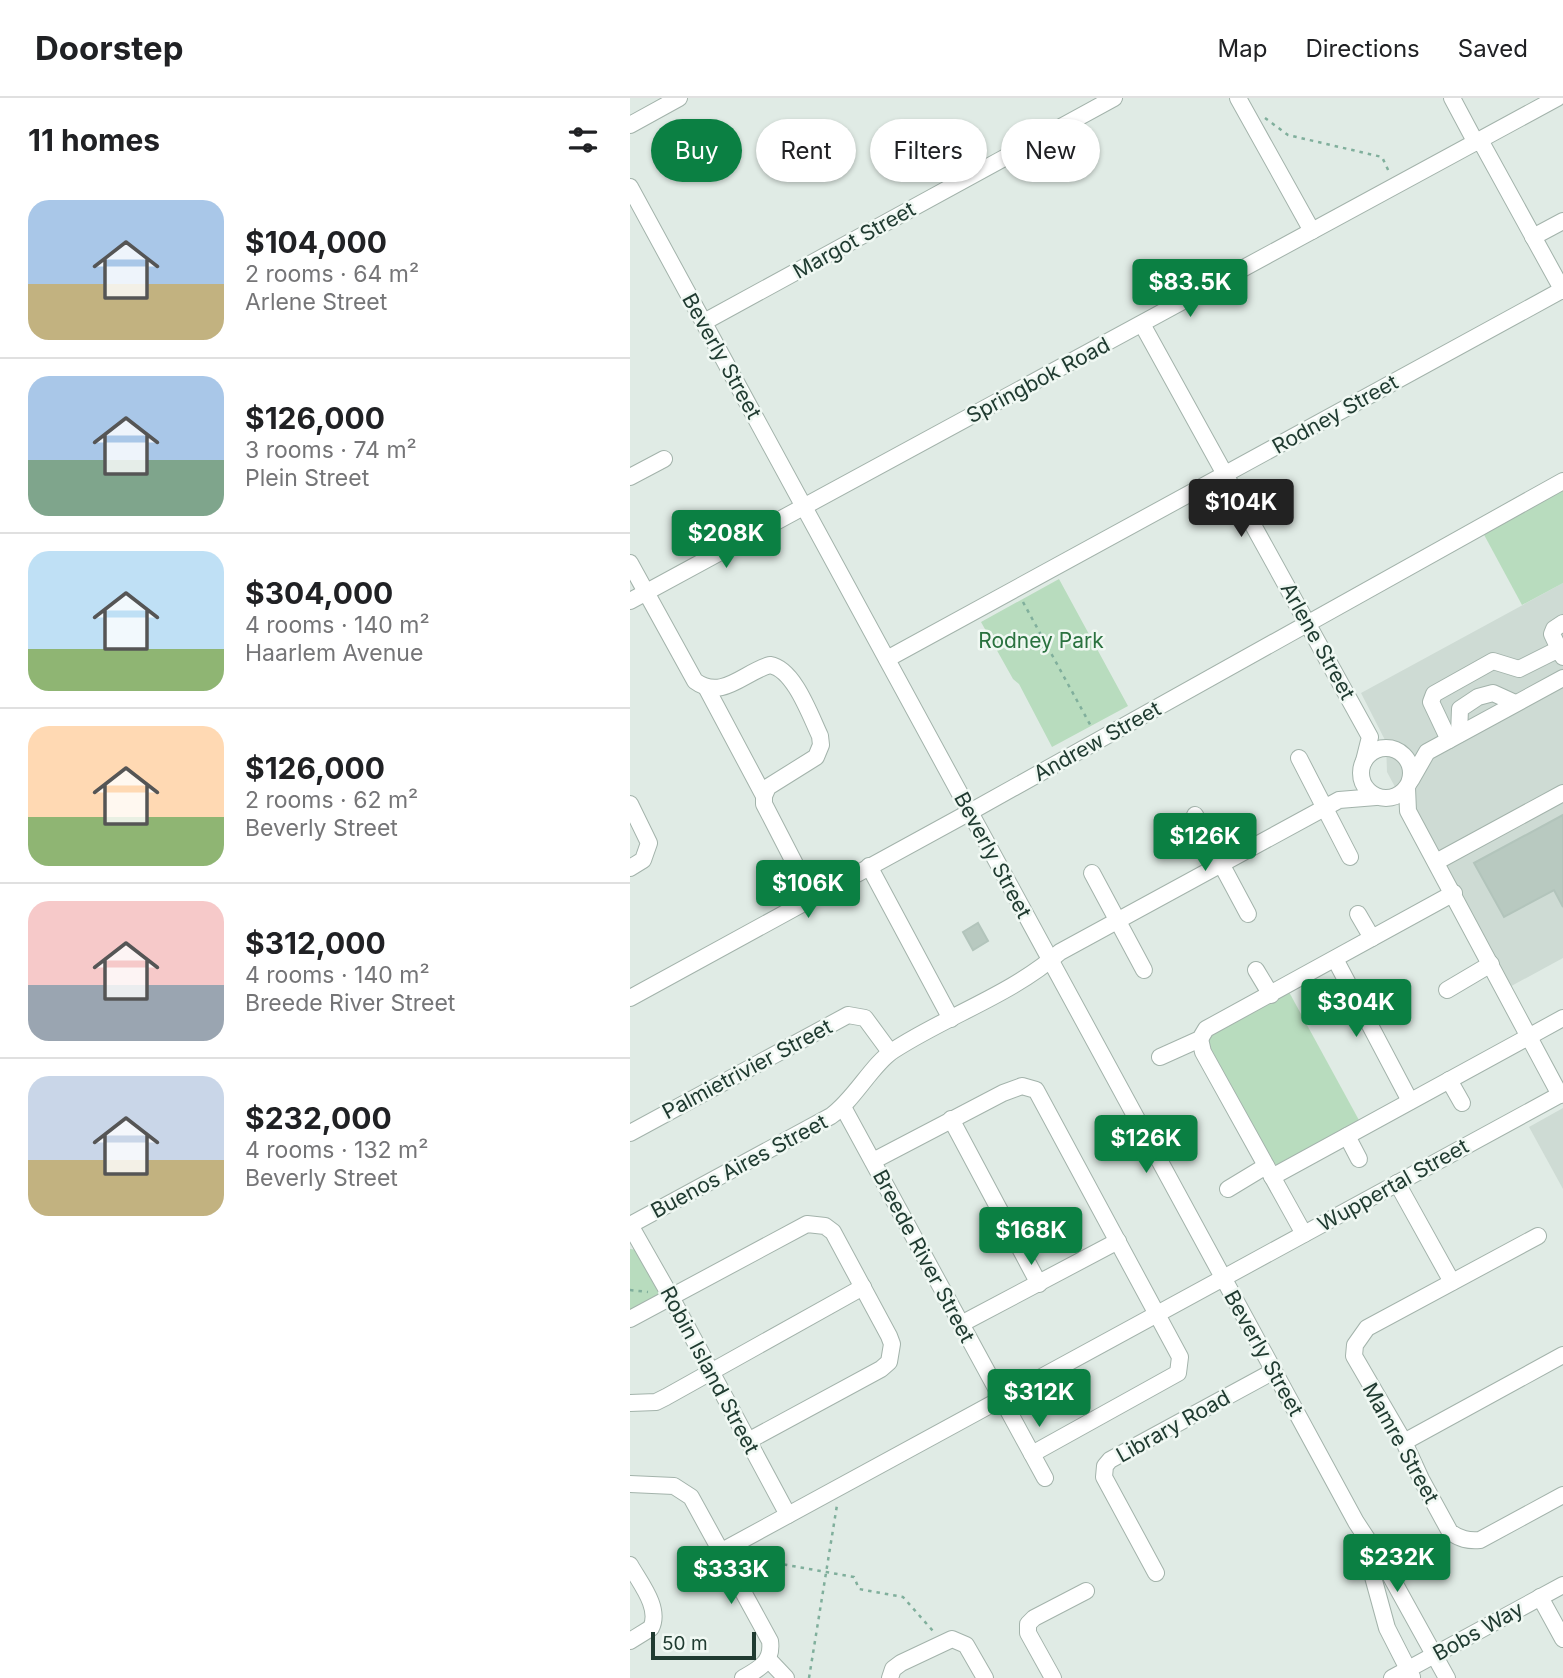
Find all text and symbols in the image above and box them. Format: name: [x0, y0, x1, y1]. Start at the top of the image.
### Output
text: Doorstep: [35, 28, 183, 68]
text: Map: [1218, 34, 1267, 63]
text: Directions: [1305, 34, 1420, 63]
text: Saved: [1458, 34, 1528, 63]
chip: Buy: [651, 119, 742, 182]
chip: Rent: [756, 119, 856, 182]
chip: Filters: [870, 119, 987, 182]
chip: New: [1001, 119, 1100, 182]
icon: filters: [564, 121, 602, 159]
text: 11 homes: [28, 122, 160, 158]
street label: Margot Street: [789, 196, 920, 284]
text: $104,000: [245, 224, 387, 260]
icon: home: [84, 228, 168, 312]
text: 2 rooms · 64 m²: [245, 260, 419, 288]
pin: $83.5K: [1133, 260, 1247, 319]
text: $83.5K: [1148, 268, 1232, 296]
text: Arlene Street: [245, 288, 387, 316]
street label: Beverly Street: [677, 289, 767, 423]
street label: Springbok Road: [962, 332, 1114, 428]
street label: Rodney Street: [1268, 369, 1402, 459]
text: $126,000: [245, 400, 385, 436]
icon: home: [84, 404, 168, 488]
text: 3 rooms · 74 m²: [245, 436, 417, 464]
text: Plein Street: [245, 464, 369, 492]
pin: $104K: [1192, 480, 1290, 539]
text: $104K: [1205, 488, 1277, 516]
pin: $208K: [677, 510, 775, 570]
text: $208K: [688, 519, 764, 547]
text: $304,000: [245, 575, 393, 611]
street label: Arlene Street: [1276, 578, 1360, 704]
icon: home: [84, 579, 168, 663]
text: 4 rooms · 140 m²: [245, 611, 430, 639]
park label: Rodney Park: [978, 628, 1104, 653]
text: Haarlem Avenue: [245, 639, 423, 667]
street label: Andrew Street: [1029, 696, 1165, 786]
text: $126,000: [245, 750, 385, 786]
icon: home: [84, 754, 168, 838]
text: 2 rooms · 62 m²: [245, 786, 418, 814]
street label: Beverly Street: [949, 787, 1037, 923]
text: Beverly Street: [245, 814, 398, 842]
pin: $126K: [1156, 814, 1254, 873]
text: $126K: [1170, 822, 1240, 850]
pin: $106K: [759, 860, 857, 920]
text: $106K: [772, 869, 844, 897]
text: $312,000: [245, 925, 386, 961]
icon: home: [84, 929, 168, 1013]
text: 4 rooms · 140 m²: [245, 961, 430, 989]
pin: $304K: [1307, 979, 1405, 1039]
text: $304K: [1317, 988, 1395, 1016]
text: Breede River Street: [245, 989, 455, 1017]
street label: Palmietrivier Street: [658, 1014, 836, 1124]
text: $232,000: [245, 1100, 392, 1136]
icon: home: [84, 1104, 168, 1188]
street label: Buenos Aires Street: [647, 1109, 832, 1223]
pin: $126K: [1097, 1116, 1195, 1175]
text: $126K: [1111, 1124, 1181, 1152]
street label: Wuppertal Street: [1313, 1133, 1473, 1237]
text: 4 rooms · 132 m²: [245, 1136, 428, 1164]
text: Beverly Street: [245, 1164, 398, 1192]
street label: Breede River Street: [868, 1165, 980, 1347]
pin: $168K: [982, 1208, 1080, 1267]
text: $168K: [995, 1216, 1067, 1244]
street label: Robin Island Street: [655, 1282, 765, 1458]
street label: Beverly Street: [1219, 1286, 1309, 1420]
pin: $312K: [990, 1370, 1088, 1429]
text: $312K: [1004, 1378, 1074, 1406]
street label: Mamre Street: [1358, 1378, 1445, 1508]
street label: Library Road: [1112, 1384, 1234, 1468]
pin: $232K: [1348, 1534, 1446, 1594]
text: $232K: [1359, 1543, 1435, 1571]
pin: $333K: [682, 1546, 780, 1606]
text: $333K: [693, 1555, 769, 1583]
street label: Bobs Way: [1429, 1596, 1528, 1666]
scale bar: [651, 1629, 756, 1661]
text: 50 m: [662, 1632, 708, 1655]

